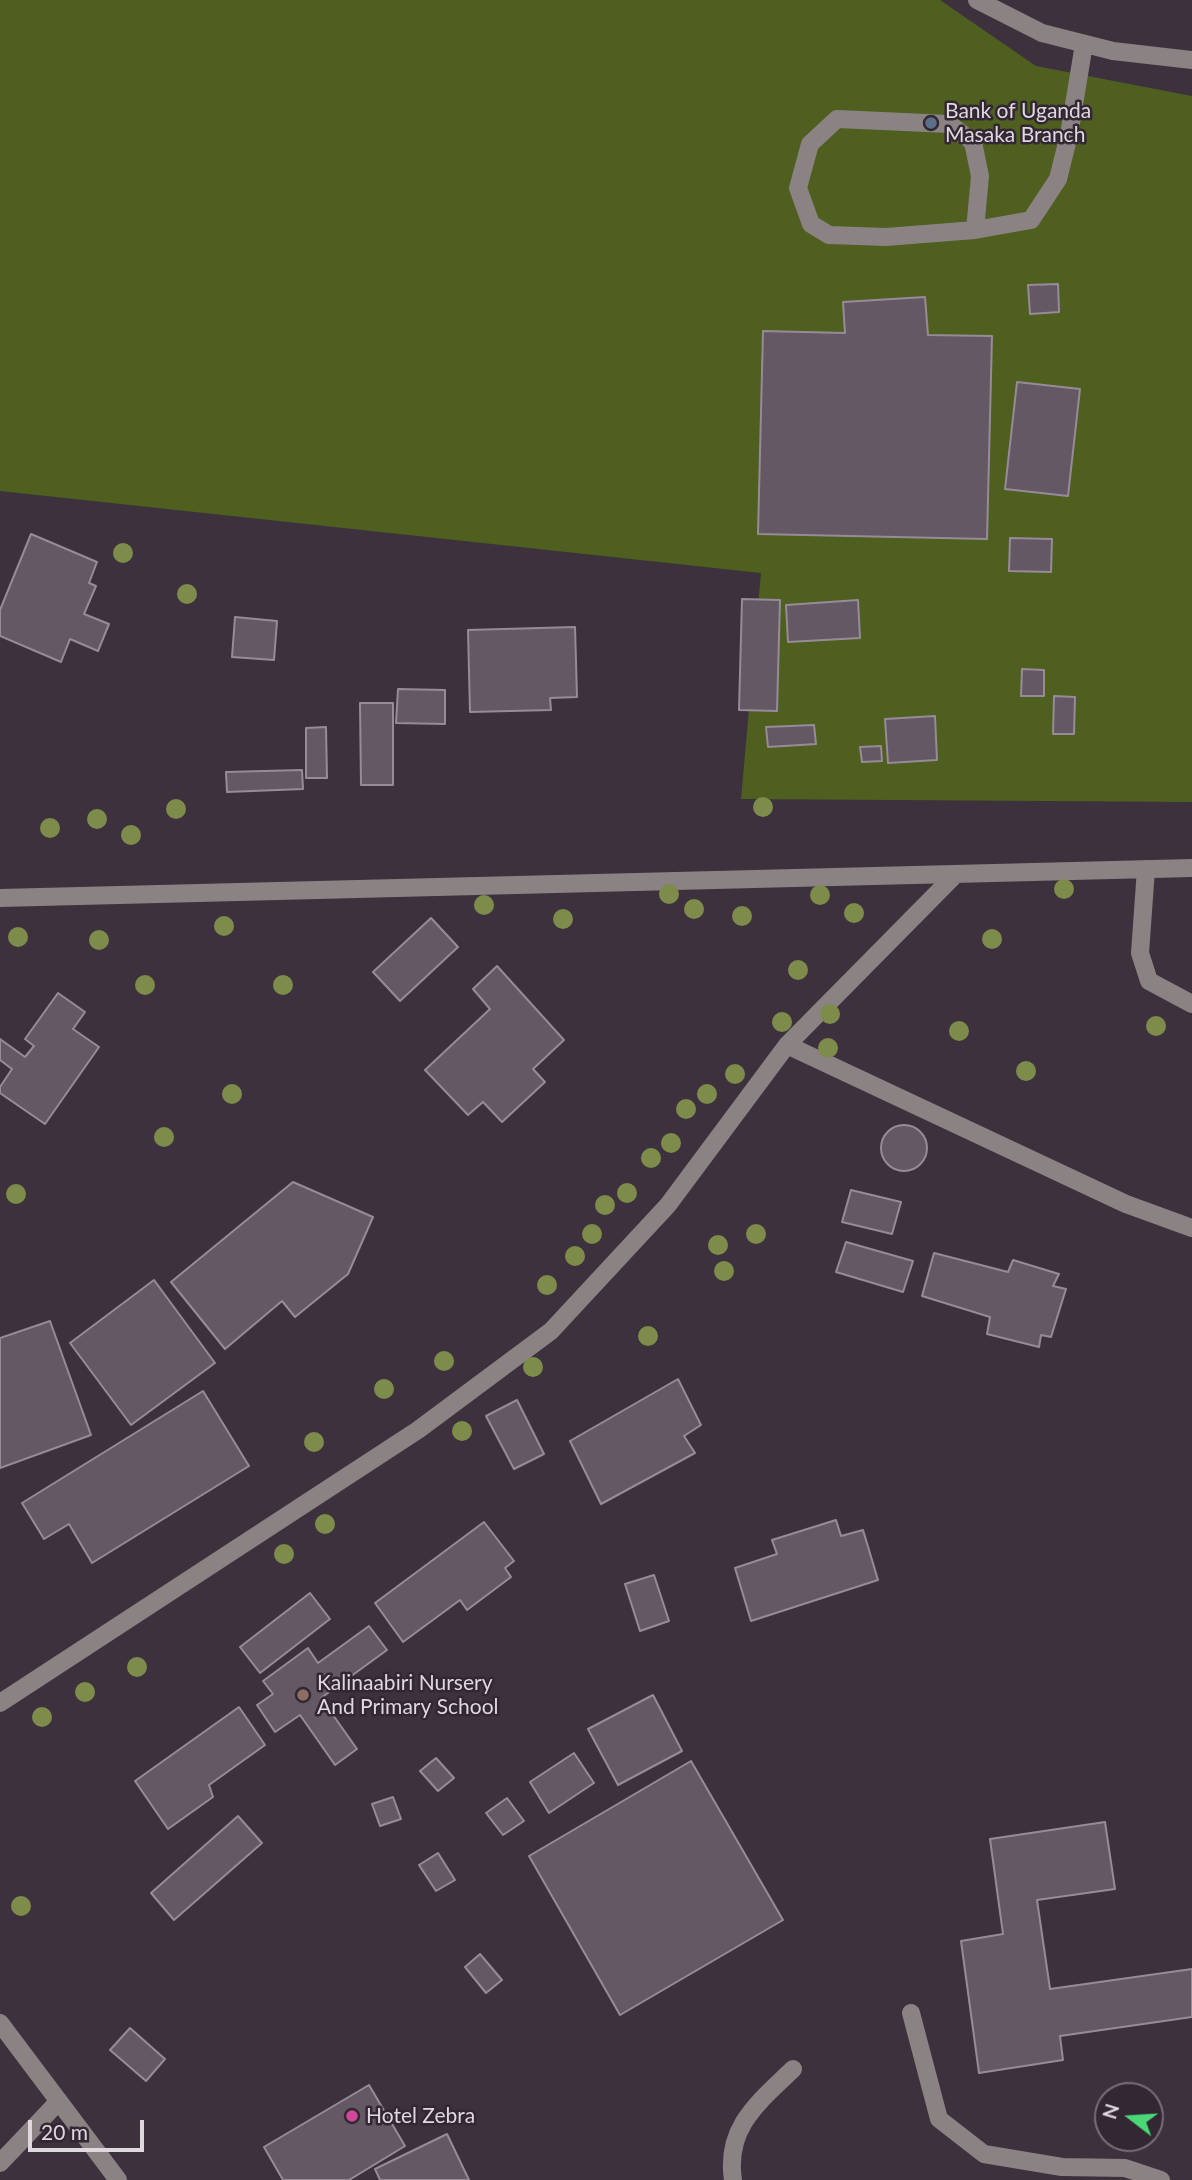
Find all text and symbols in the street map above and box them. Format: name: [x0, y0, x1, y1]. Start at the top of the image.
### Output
place label: Bank of Uganda Masaka Branch: [945, 98, 1091, 148]
marker: Bank of Uganda Masaka Branch: [923, 115, 939, 131]
place label: Kalinaabiri Nursery And Primary School: [317, 1670, 499, 1720]
marker: Kalinaabiri Nursery And Primary School: [295, 1687, 311, 1703]
north arrow: [1094, 2082, 1164, 2152]
text: N: [1097, 2101, 1123, 2122]
place label: Hotel Zebra: [366, 2103, 475, 2129]
scale bar: [32, 2106, 147, 2150]
marker: Hotel Zebra: [344, 2108, 360, 2124]
text: 20 m: [41, 2119, 88, 2144]

